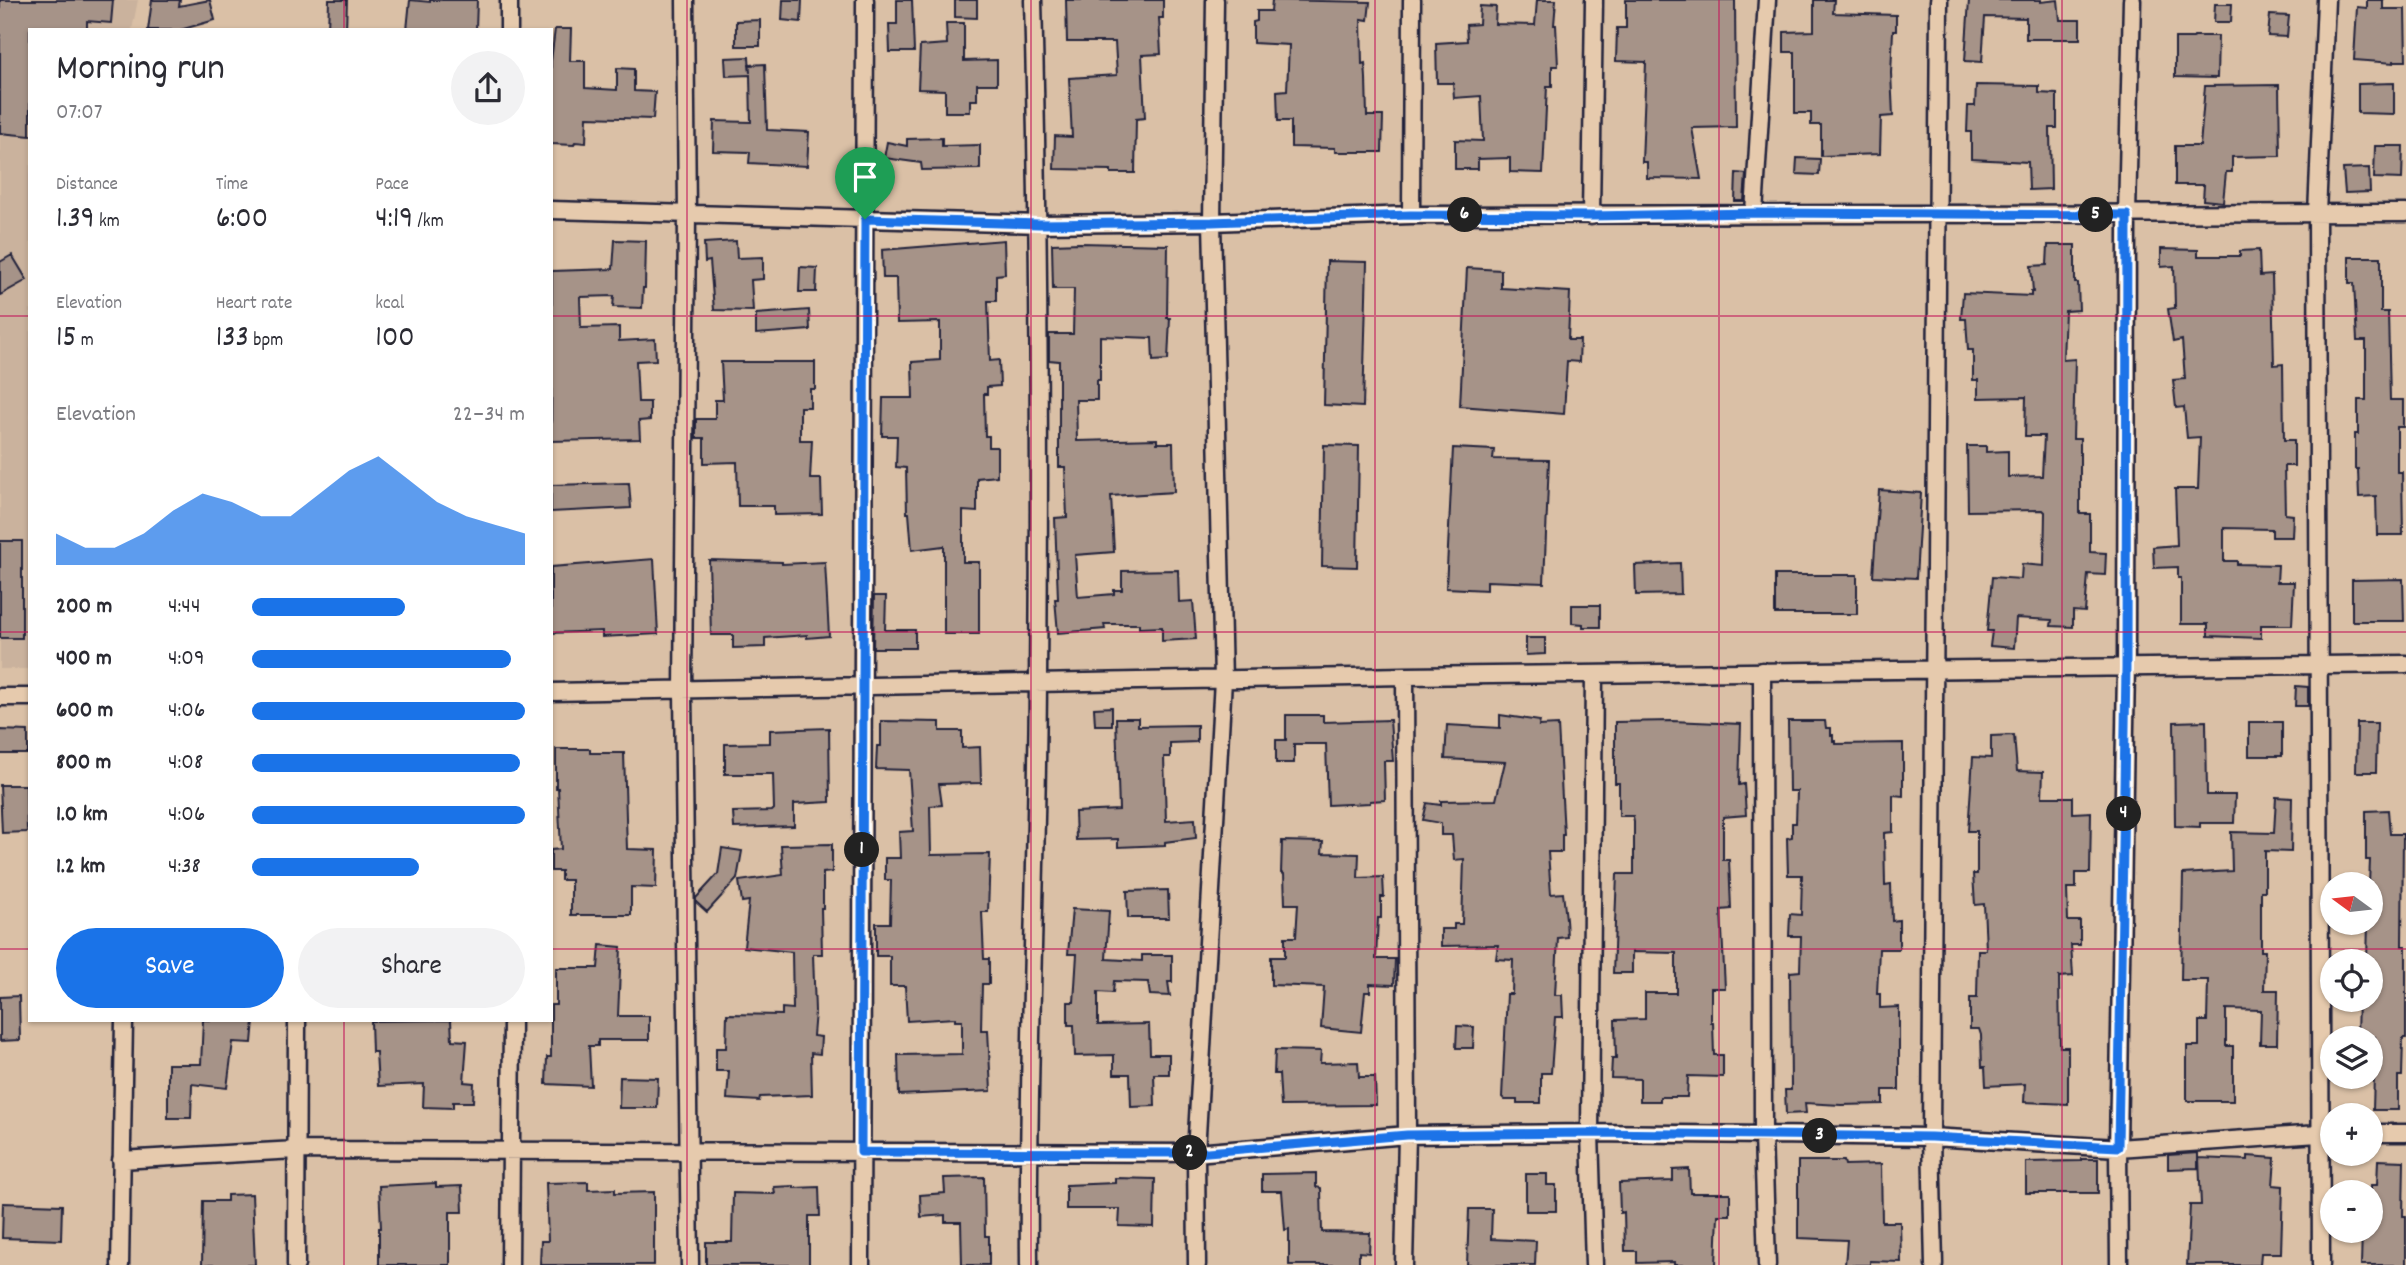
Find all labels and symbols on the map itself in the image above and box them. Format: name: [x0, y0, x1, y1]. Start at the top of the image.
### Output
pin: [835, 147, 895, 219]
pin: 6: [1448, 198, 1482, 232]
pin: 5: [2078, 198, 2114, 232]
pin: 4: [2106, 796, 2142, 832]
pin: 1: [844, 832, 880, 868]
north arrow: [2320, 872, 2384, 934]
pin: 3: [1802, 1118, 1838, 1154]
pin: 2: [1172, 1136, 1208, 1170]

